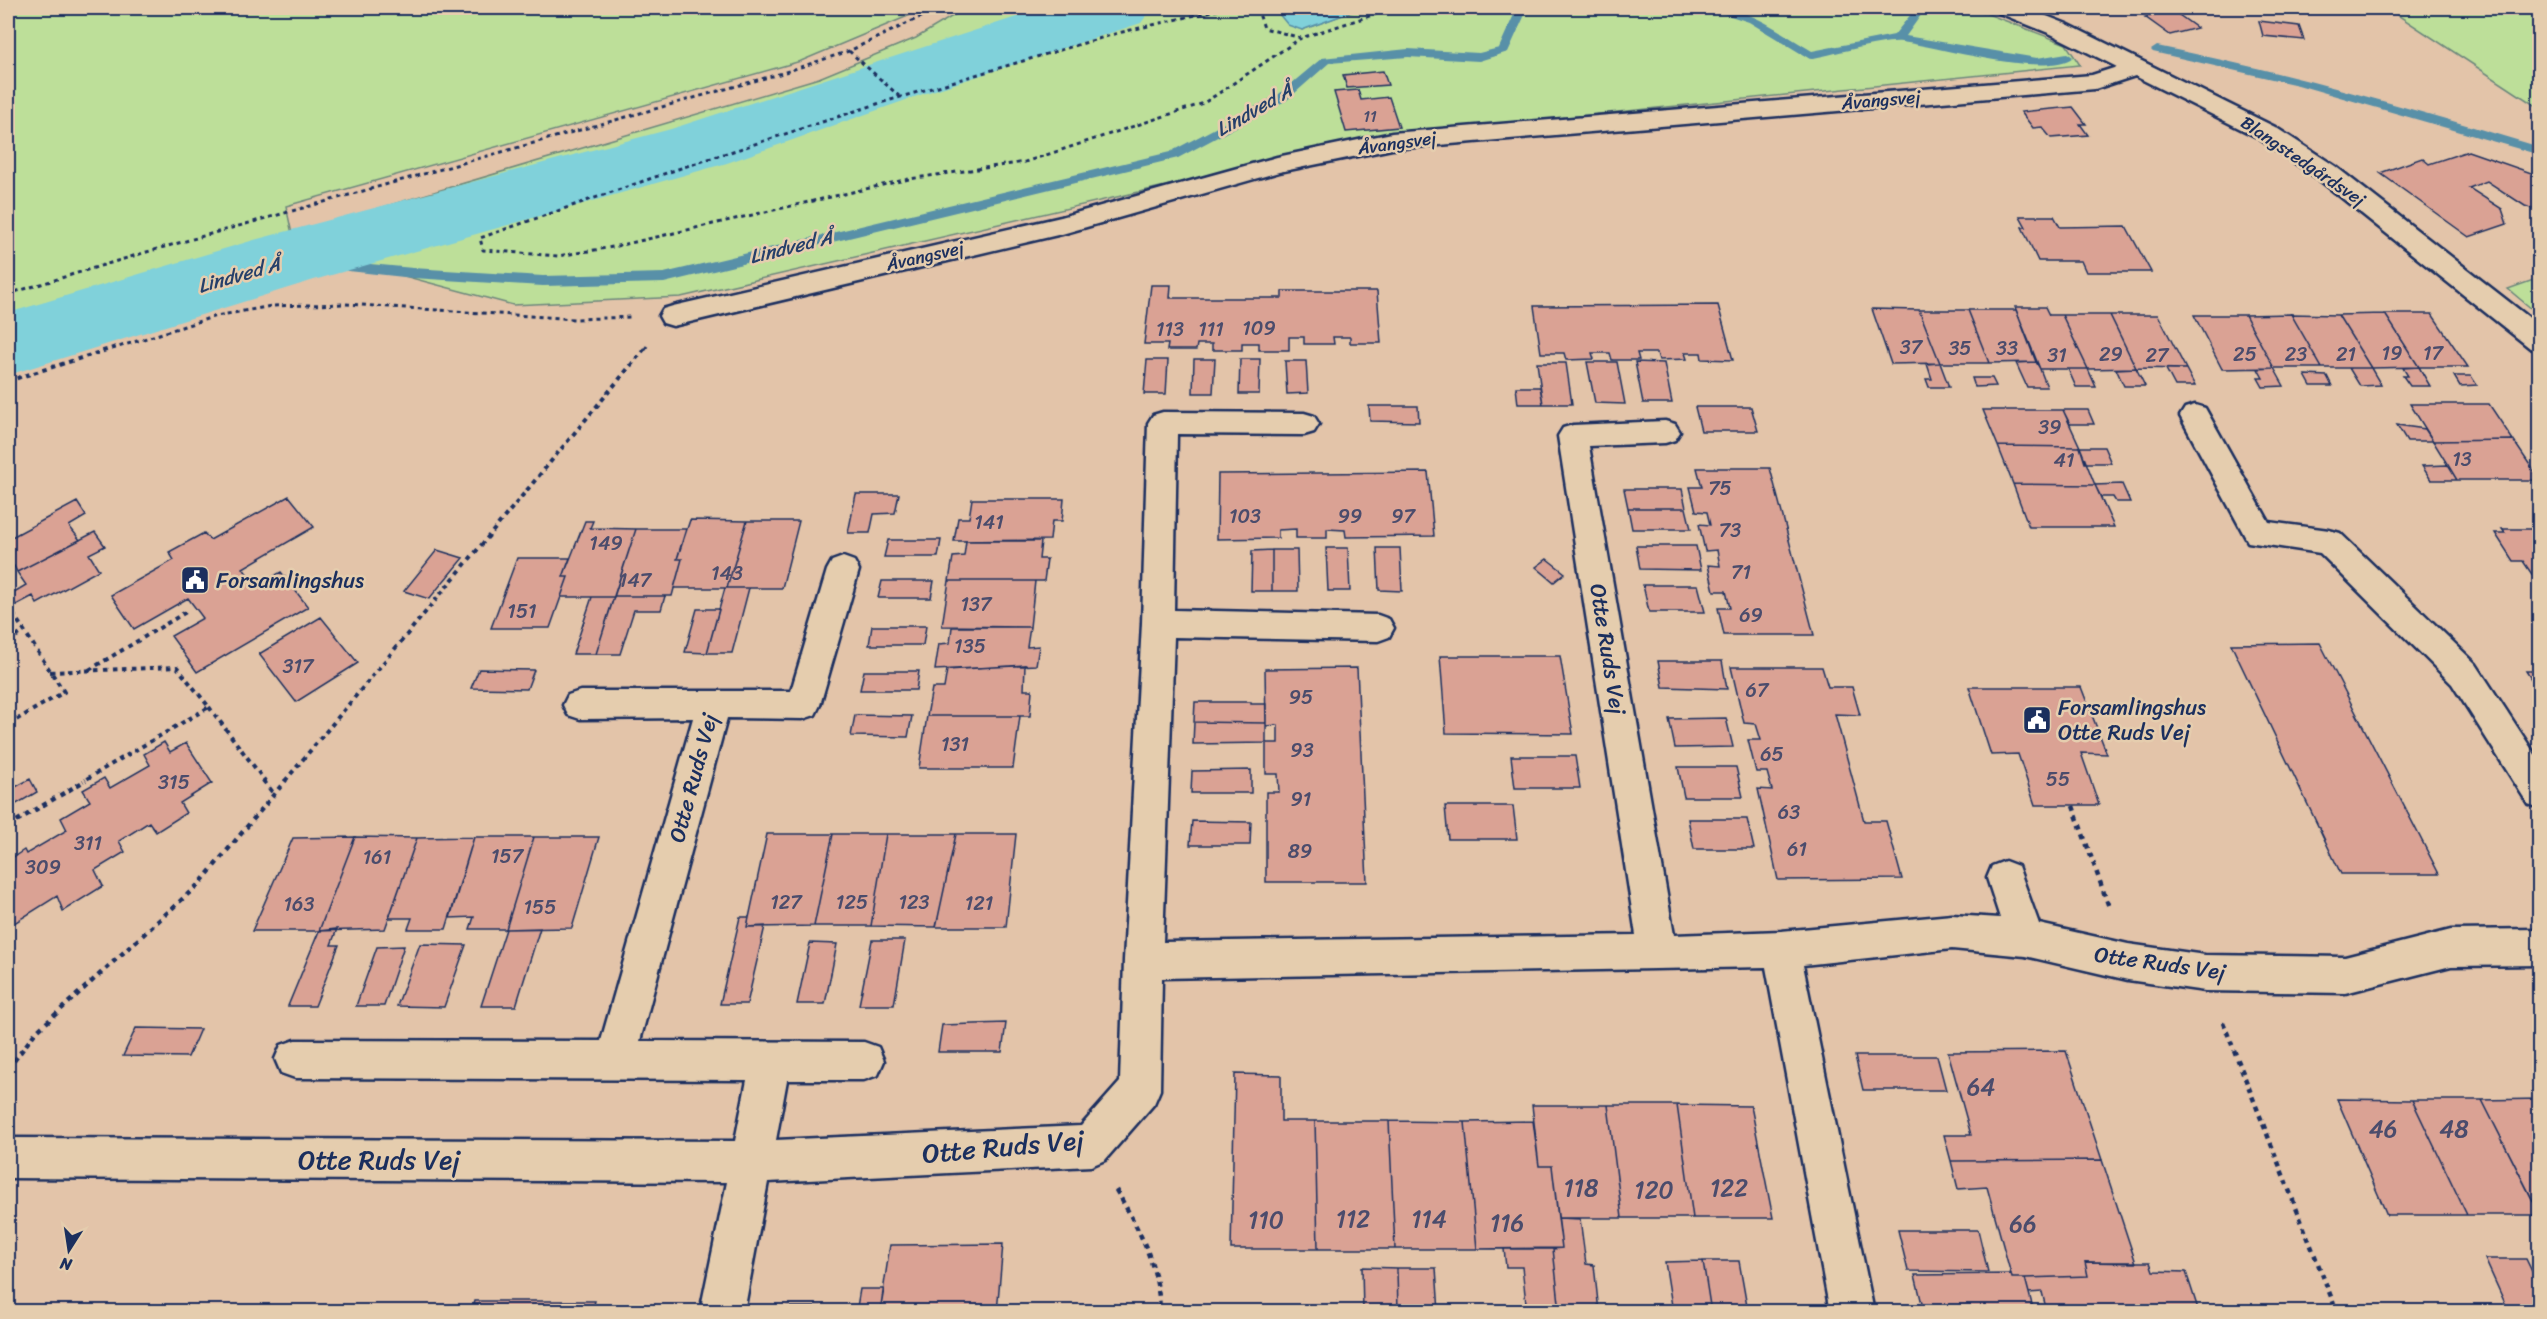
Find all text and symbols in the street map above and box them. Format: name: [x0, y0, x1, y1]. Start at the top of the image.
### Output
water label: Lindved Å: [1209, 71, 1304, 146]
street label: Åvangsvej: [1839, 81, 1923, 119]
house number: 11: [1363, 102, 1377, 131]
street label: Blangstedgårdsvej: [2234, 107, 2373, 215]
street label: Åvangsvej: [1355, 122, 1439, 164]
water label: Lindved Å: [746, 219, 841, 274]
street label: Åvangsvej: [882, 231, 968, 281]
water label: Lindved Å: [194, 245, 289, 303]
house number: 109: [1242, 311, 1276, 346]
house number: 113: [1156, 312, 1184, 347]
house number: 111: [1198, 312, 1224, 347]
house number: 37: [1900, 330, 1924, 365]
house number: 35: [1948, 331, 1972, 366]
house number: 33: [1996, 331, 2018, 366]
house number: 19: [2382, 336, 2402, 371]
house number: 17: [2423, 336, 2445, 371]
house number: 29: [2099, 337, 2123, 372]
house number: 25: [2233, 337, 2257, 372]
house number: 23: [2285, 337, 2307, 372]
house number: 21: [2336, 337, 2356, 372]
house number: 31: [2047, 338, 2067, 373]
house number: 27: [2146, 338, 2170, 373]
house number: 39: [2038, 410, 2062, 445]
house number: 13: [2452, 442, 2472, 477]
house number: 41: [2053, 443, 2075, 478]
house number: 75: [1708, 471, 1732, 506]
house number: 103: [1229, 499, 1261, 534]
house number: 99: [1338, 499, 1362, 534]
house number: 97: [1391, 499, 1416, 534]
house number: 141: [974, 505, 1004, 540]
house number: 73: [1719, 513, 1741, 548]
house number: 149: [589, 526, 623, 561]
house number: 71: [1731, 555, 1751, 590]
house number: 143: [711, 556, 743, 591]
place label: Forsamlingshus: [216, 561, 364, 600]
house number: 147: [619, 563, 653, 598]
public building icon: Forsamlingshus: [179, 564, 211, 596]
street label: Otte Ruds Vej: [1578, 581, 1638, 719]
house number: 137: [961, 587, 993, 622]
house number: 151: [507, 594, 537, 629]
house number: 69: [1739, 598, 1763, 633]
house number: 135: [954, 629, 986, 664]
house number: 317: [283, 649, 315, 684]
house number: 67: [1746, 673, 1770, 708]
house number: 95: [1289, 680, 1313, 715]
place label: Forsamlingshus Otte Ruds Vej: [2058, 688, 2206, 752]
public building icon: Forsamlingshus Otte Ruds Vej: [2021, 704, 2053, 736]
street label: Otte Ruds Vej: [657, 708, 729, 847]
house number: 131: [941, 727, 969, 762]
house number: 93: [1290, 733, 1314, 768]
house number: 65: [1760, 737, 1784, 772]
house number: 55: [2046, 762, 2070, 797]
house number: 315: [158, 765, 190, 800]
house number: 91: [1291, 782, 1311, 817]
house number: 63: [1778, 795, 1800, 830]
house number: 311: [74, 826, 102, 861]
house number: 61: [1787, 832, 1807, 867]
house number: 89: [1288, 834, 1312, 869]
house number: 157: [491, 839, 525, 874]
house number: 161: [363, 840, 391, 875]
house number: 309: [25, 850, 61, 885]
house number: 127: [770, 885, 803, 920]
house number: 125: [836, 885, 868, 920]
house number: 123: [898, 885, 930, 920]
house number: 121: [965, 886, 993, 921]
house number: 163: [284, 887, 314, 922]
house number: 155: [523, 890, 557, 925]
street label: Otte Ruds Vej: [2092, 934, 2230, 992]
house number: 64: [1967, 1066, 1995, 1108]
house number: 46: [2369, 1108, 2397, 1150]
house number: 48: [2439, 1108, 2469, 1150]
street label: Otte Ruds Vej: [920, 1116, 1087, 1178]
street label: Otte Ruds Vej: [298, 1136, 461, 1184]
house number: 118: [1563, 1167, 1599, 1209]
house number: 122: [1710, 1167, 1748, 1209]
house number: 120: [1634, 1169, 1674, 1211]
house number: 112: [1336, 1198, 1370, 1240]
house number: 114: [1411, 1198, 1447, 1240]
house number: 110: [1248, 1199, 1284, 1241]
house number: 116: [1490, 1202, 1524, 1244]
house number: 66: [2009, 1203, 2037, 1245]
north arrow: [39, 1220, 99, 1280]
text: N: [57, 1249, 75, 1280]

